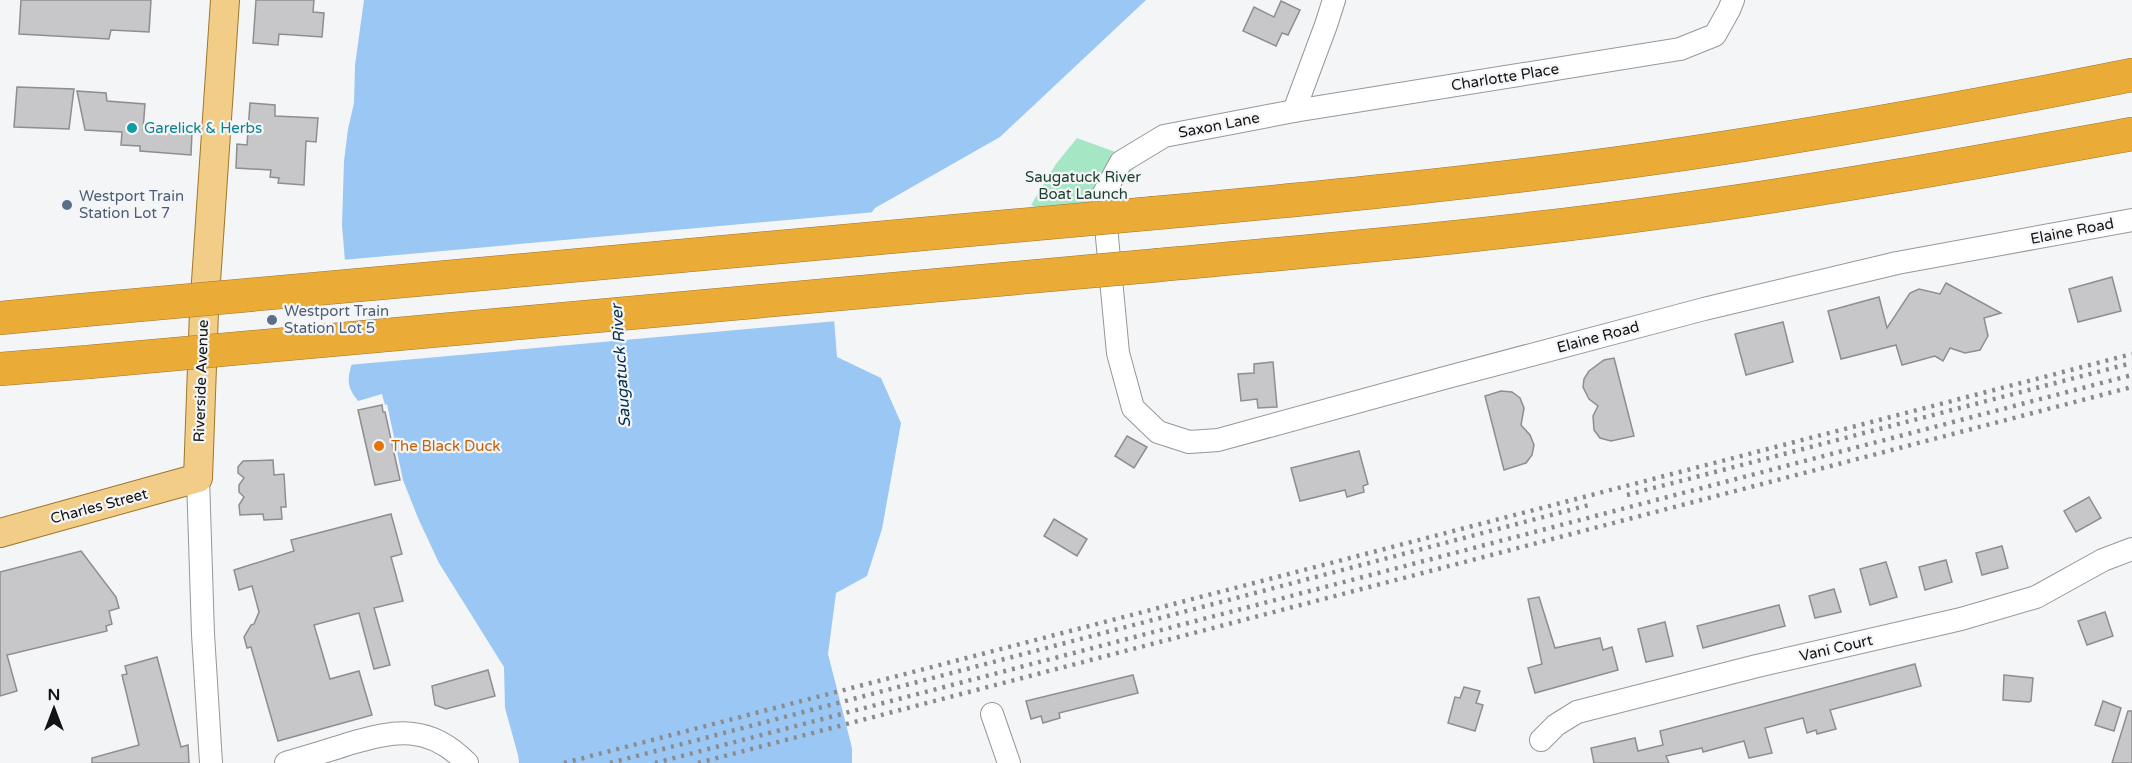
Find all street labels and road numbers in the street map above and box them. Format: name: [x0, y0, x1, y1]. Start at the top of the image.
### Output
street label: Charlotte Place: [1450, 60, 1560, 94]
street label: Saxon Lane: [1177, 108, 1261, 142]
street label: Elaine Road: [2029, 214, 2115, 248]
street label: Elaine Road: [1555, 317, 1641, 357]
street label: Riverside Avenue: [190, 319, 212, 443]
street label: Charles Street: [48, 484, 150, 528]
street label: Vani Court: [1798, 631, 1875, 665]

